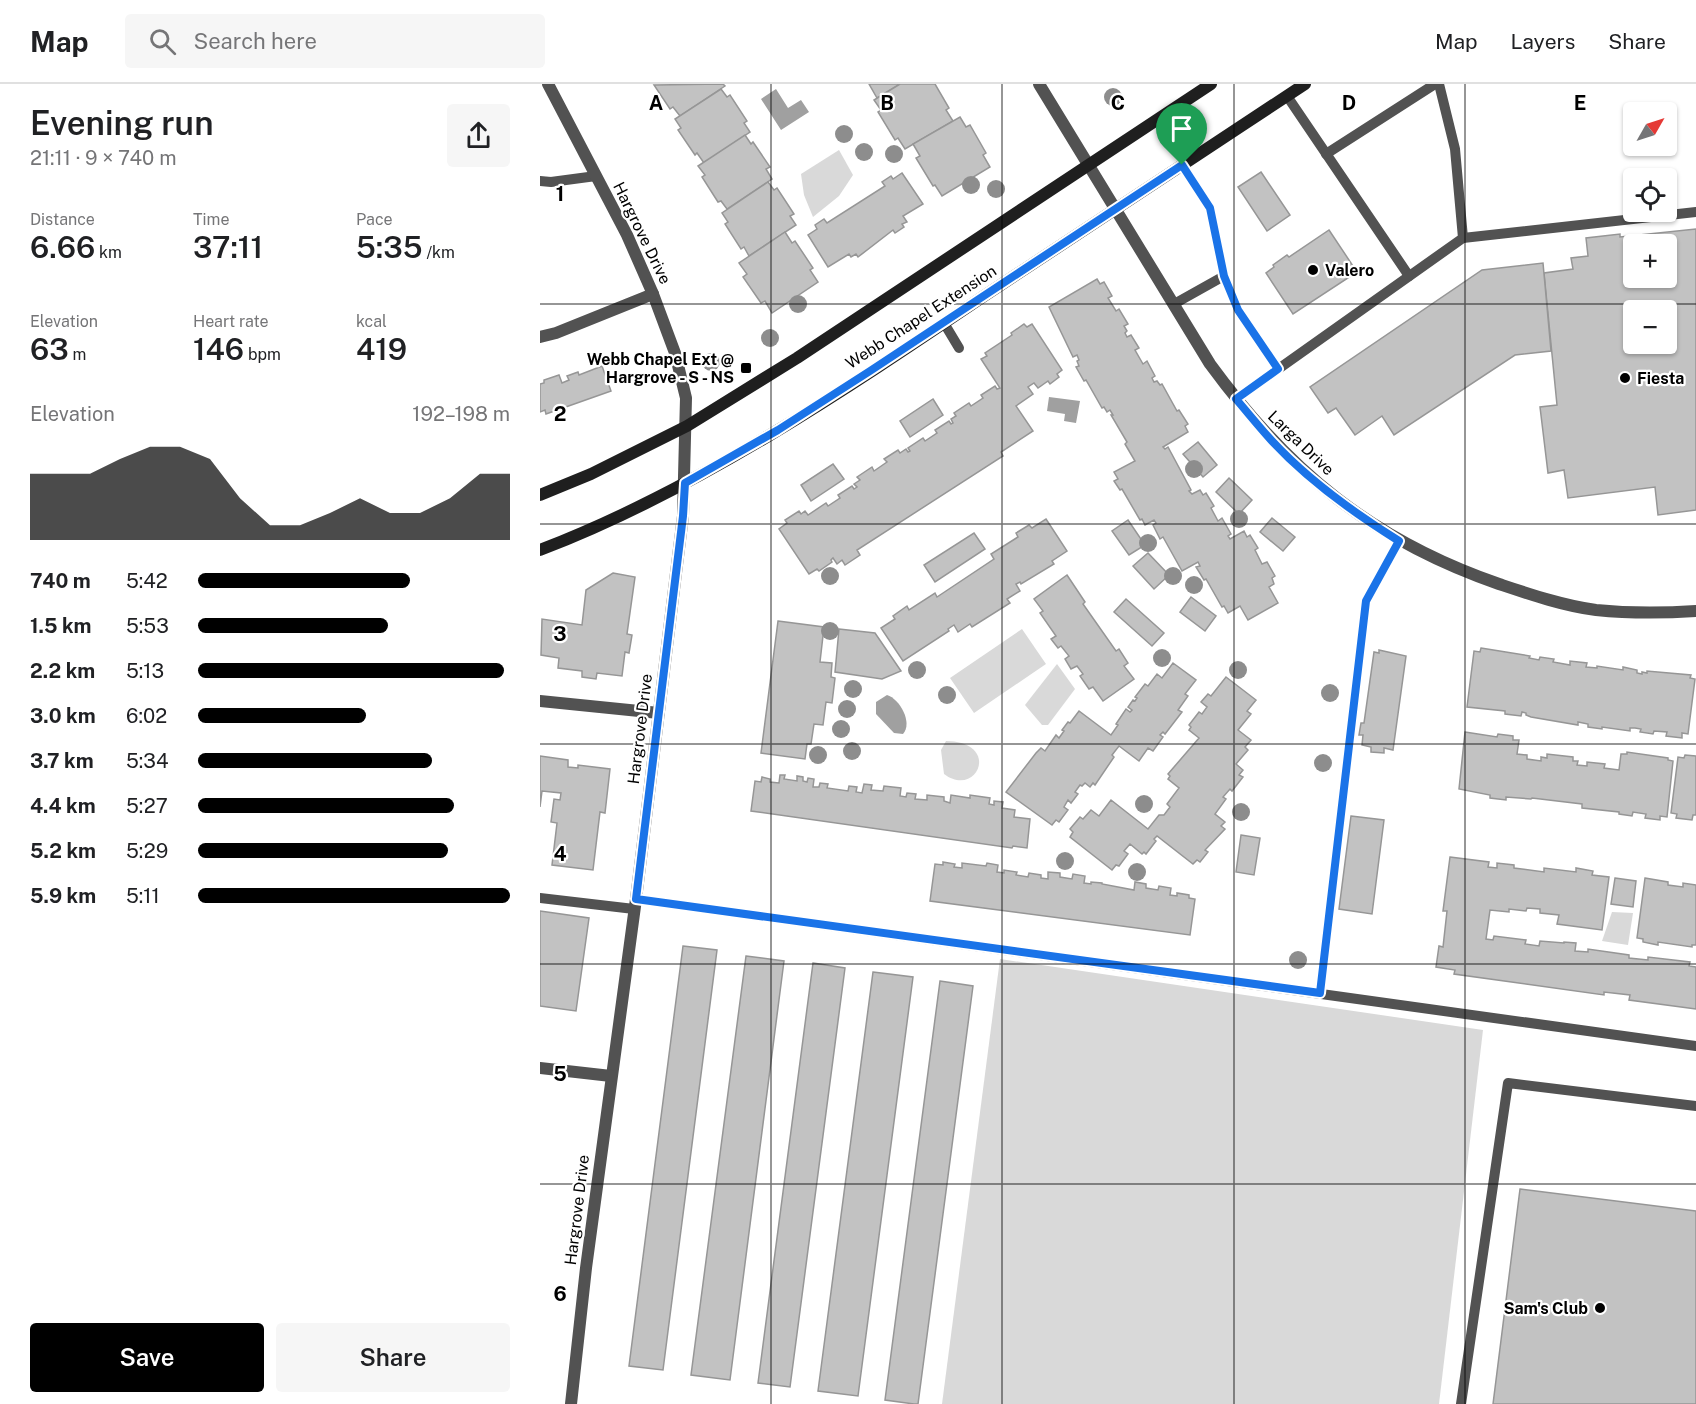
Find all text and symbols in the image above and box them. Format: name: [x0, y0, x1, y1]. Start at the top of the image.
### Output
search box: [125, 14, 545, 68]
text: Map: [30, 25, 89, 58]
icon: search: [146, 25, 179, 58]
text: Search here: [194, 28, 317, 54]
text: Map: [1435, 29, 1478, 54]
text: Layers: [1511, 29, 1575, 54]
text: Share: [1608, 29, 1666, 54]
text: A: [649, 91, 663, 115]
text: B: [880, 91, 894, 115]
text: C: [1111, 91, 1125, 115]
text: D: [1342, 91, 1356, 115]
text: E: [1574, 91, 1586, 115]
north arrow: [1623, 102, 1677, 156]
map controls: [1623, 102, 1677, 354]
pin: [1156, 103, 1207, 165]
text: Evening run: [30, 104, 213, 142]
button: share: [447, 104, 510, 167]
icon: arrive: [1165, 112, 1198, 145]
text: 21:11 · 9 × 740 m: [30, 146, 177, 170]
button: locate: [1623, 168, 1677, 222]
street label: Hargrove Drive: [609, 179, 675, 287]
text: 1: [556, 182, 564, 206]
text: Distance: [30, 210, 95, 229]
text: Time: [193, 210, 229, 229]
text: Pace: [356, 210, 393, 229]
text: 6.66: [30, 229, 95, 265]
text: 37:11: [193, 229, 263, 265]
text: 5:35: [356, 229, 423, 265]
button: +: [1623, 234, 1677, 288]
text: km: [95, 243, 122, 262]
text: /km: [423, 243, 455, 262]
street label: Webb Chapel Extension: [842, 261, 1000, 373]
place label: Valero: [1325, 261, 1374, 280]
marker: Valero: [1306, 263, 1320, 277]
button: −: [1623, 300, 1677, 354]
text: Elevation: [30, 312, 98, 331]
text: Heart rate: [193, 312, 269, 331]
text: kcal: [356, 312, 387, 331]
text: 63: [30, 331, 69, 367]
text: 146: [193, 331, 244, 367]
text: 419: [356, 331, 407, 367]
text: m: [69, 345, 86, 364]
text: bpm: [244, 345, 281, 364]
place label: Webb Chapel Ext @ Hargrove - S - NS: [587, 350, 734, 387]
marker: Webb Chapel Ext @ Hargrove - S - NS: [739, 361, 753, 375]
place label: Fiesta: [1637, 369, 1684, 388]
marker: Fiesta: [1618, 371, 1632, 385]
text: Elevation: [30, 402, 115, 426]
text: 192–198 m: [412, 402, 510, 426]
text: 2: [554, 402, 566, 426]
street label: Larga Drive: [1264, 407, 1338, 479]
text: 740 m: [30, 569, 91, 593]
text: 5:42: [126, 569, 168, 593]
text: 1.5 km: [30, 614, 91, 638]
text: 5:53: [126, 614, 169, 638]
text: 3: [553, 622, 567, 646]
text: 2.2 km: [30, 659, 95, 683]
text: 5:13: [126, 659, 164, 683]
street label: Hargrove Drive: [624, 673, 656, 785]
text: 3.0 km: [30, 704, 96, 728]
text: 6:02: [126, 704, 167, 728]
text: 3.7 km: [30, 749, 94, 773]
text: 5:34: [126, 749, 168, 773]
text: 4.4 km: [30, 794, 96, 818]
text: 5:27: [126, 794, 168, 818]
text: 5.2 km: [30, 839, 96, 863]
text: 5:29: [126, 839, 168, 863]
text: 4: [553, 842, 567, 866]
text: 5.9 km: [30, 884, 96, 908]
text: 5:11: [126, 884, 160, 908]
text: 5: [553, 1062, 567, 1086]
street label: Hargrove Drive: [561, 1154, 593, 1266]
text: 6: [553, 1282, 567, 1306]
place label: Sam's Club: [1503, 1299, 1588, 1318]
marker: Sam's Club: [1593, 1301, 1607, 1315]
button: Save: [30, 1323, 264, 1392]
button: Share: [276, 1323, 510, 1392]

